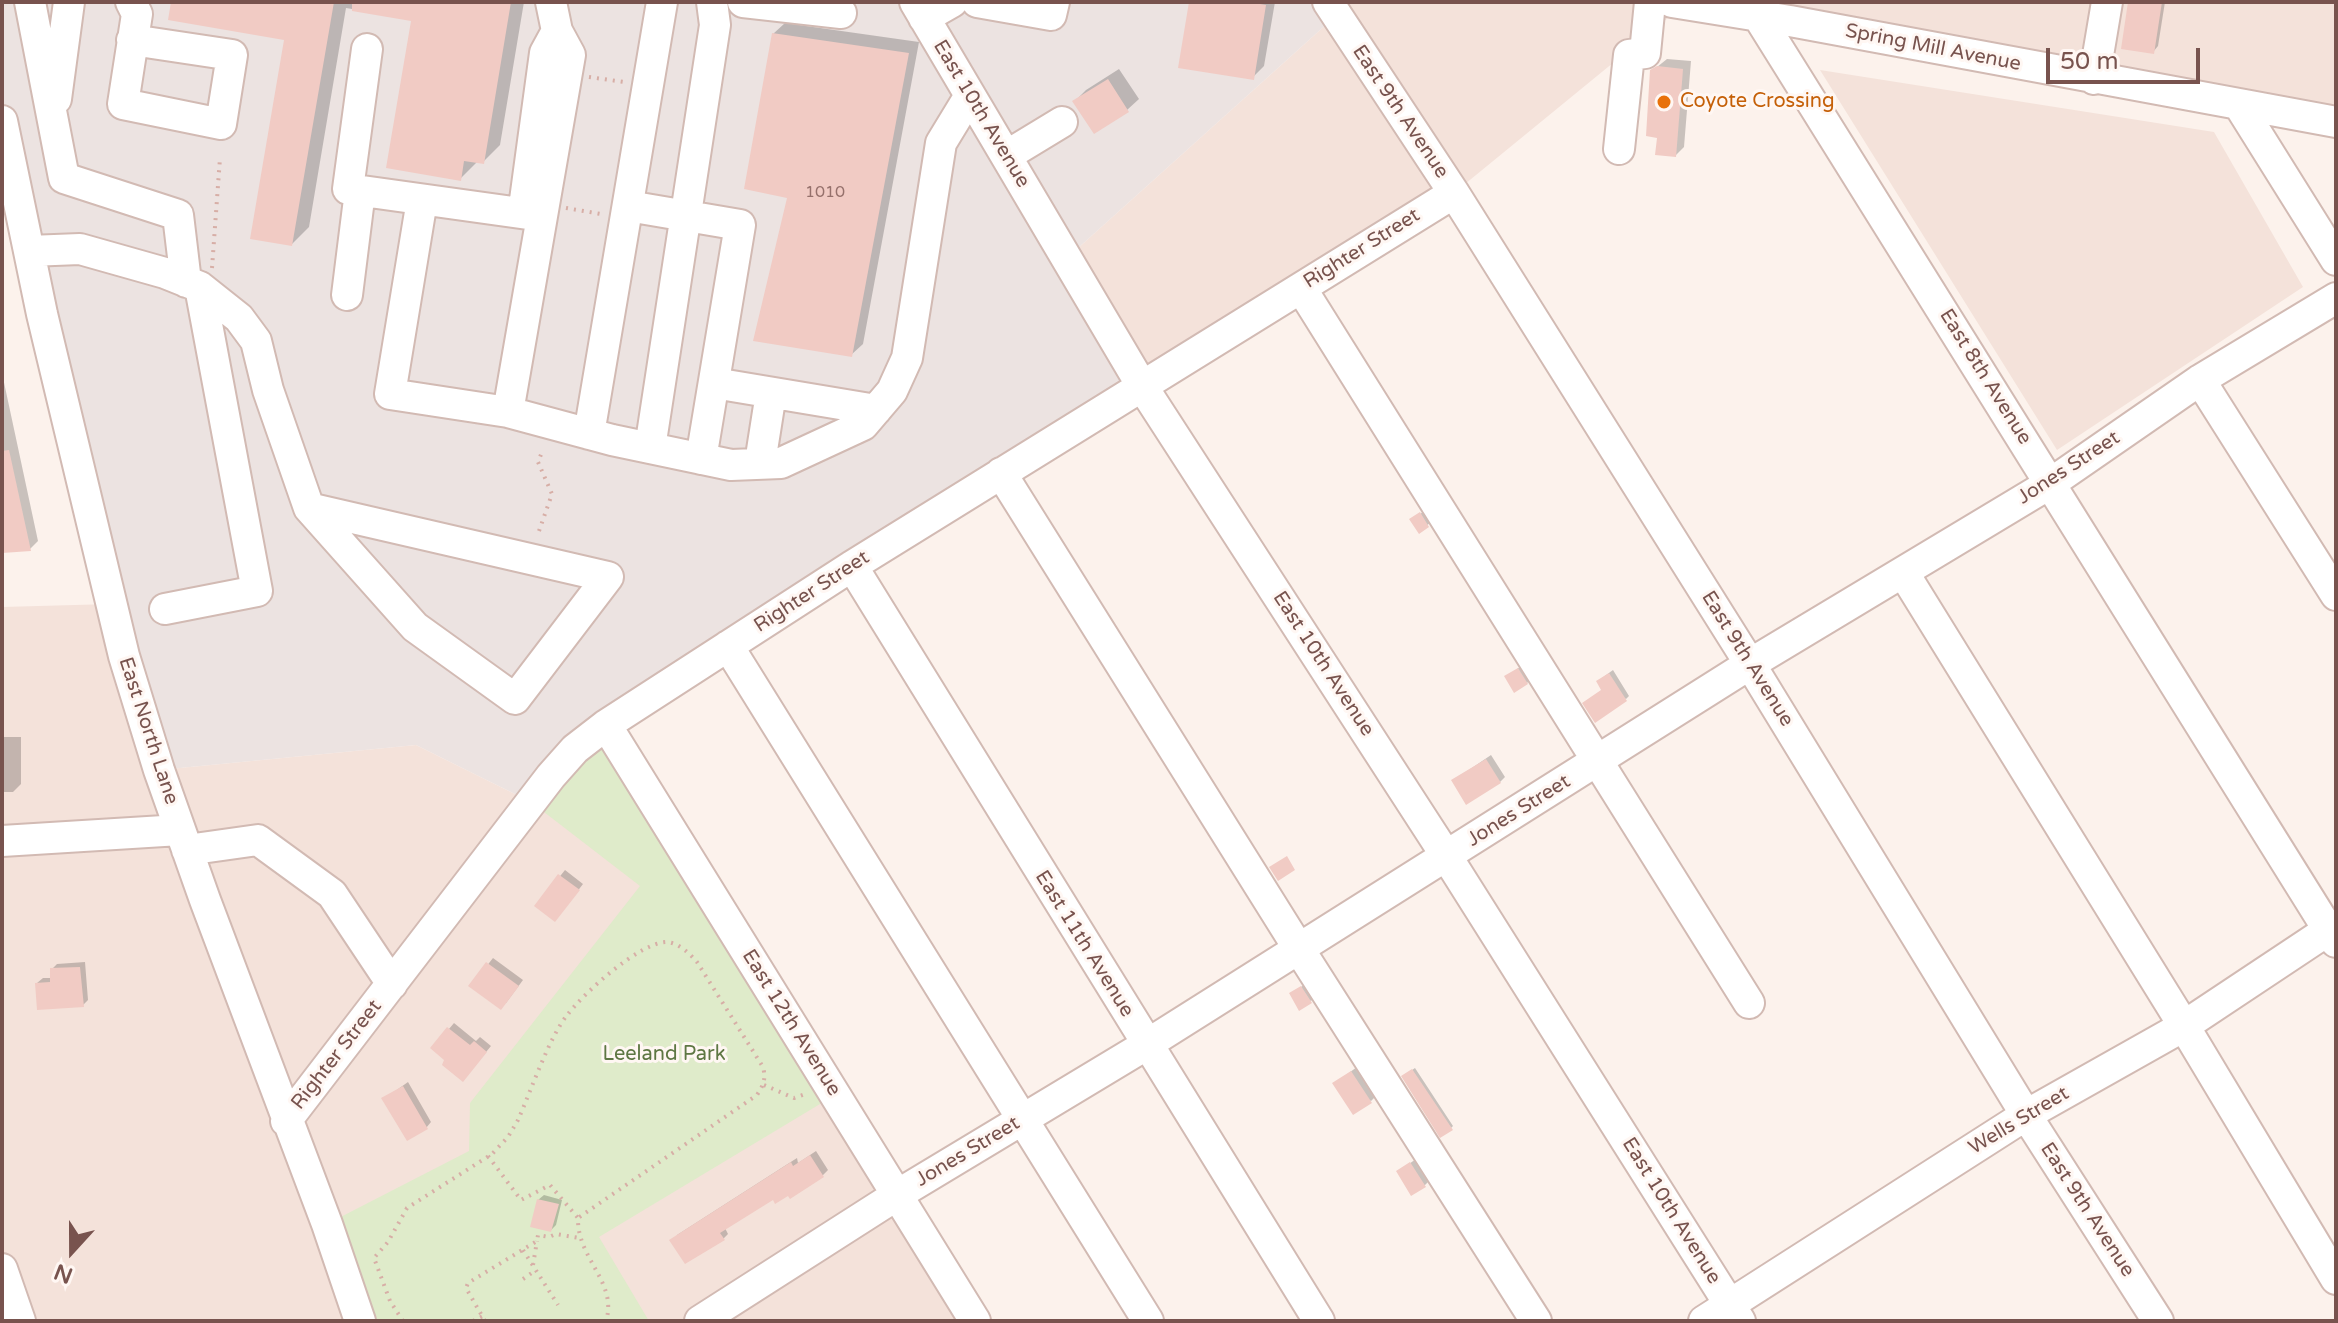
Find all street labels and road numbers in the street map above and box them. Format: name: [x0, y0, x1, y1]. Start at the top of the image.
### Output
street label: Spring Mill Avenue: [1843, 19, 2023, 77]
street label: East 10th Avenue: [927, 36, 1035, 192]
street label: East 9th Avenue: [1347, 41, 1453, 183]
street label: Righter Street: [1299, 204, 1425, 294]
street label: East 8th Avenue: [1934, 305, 2036, 449]
street label: Jones Street: [2013, 426, 2125, 510]
street label: Righter Street: [750, 546, 874, 638]
street label: East 10th Avenue: [1267, 587, 1379, 741]
street label: East 9th Avenue: [1696, 587, 1798, 731]
street label: East North Lane: [113, 654, 183, 808]
street label: Jones Street: [1463, 770, 1575, 852]
street label: East 11th Avenue: [1029, 866, 1139, 1022]
street label: East 12th Avenue: [736, 945, 846, 1101]
street label: Righter Street: [287, 995, 387, 1115]
street label: Wells Street: [1965, 1082, 2073, 1160]
street label: Jones Street: [912, 1112, 1024, 1192]
street label: East 10th Avenue: [1616, 1133, 1726, 1289]
street label: East 9th Avenue: [2035, 1138, 2139, 1282]

